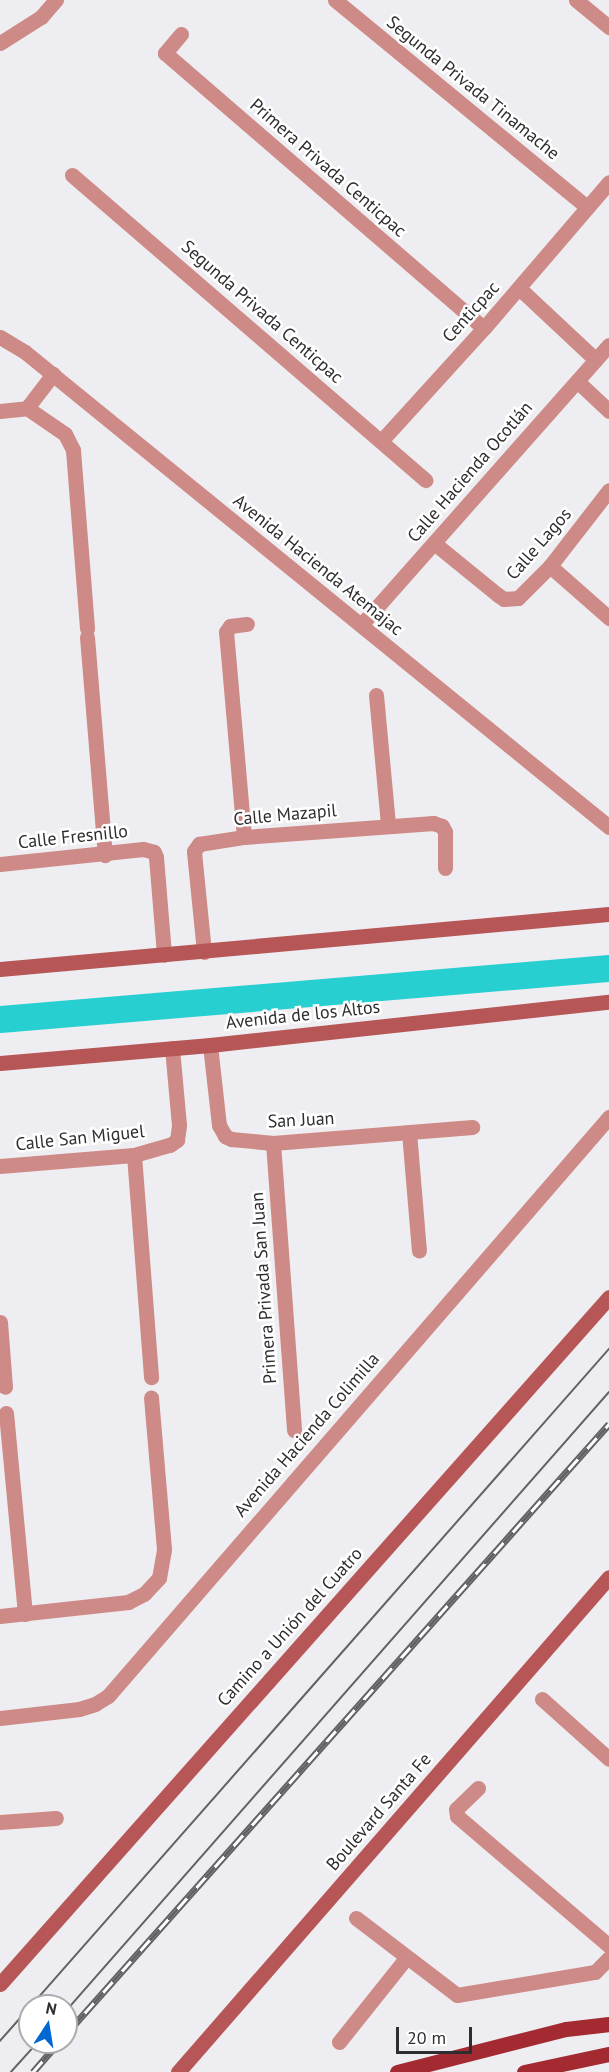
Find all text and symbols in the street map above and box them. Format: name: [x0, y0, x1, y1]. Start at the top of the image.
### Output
street label: Segunda Privada Tinamache: [382, 11, 564, 165]
street label: Primera Privada Centicpac: [245, 94, 411, 242]
street label: Segunda Privada Centicpac: [177, 236, 347, 388]
street label: Centicpac: [438, 277, 504, 347]
street label: Calle Hacienda Ocotlán: [403, 397, 537, 547]
street label: Avenida Hacienda Atemajac: [229, 490, 407, 640]
street label: Calle Lagos: [502, 504, 576, 584]
street label: Calle Mazapil: [233, 800, 337, 830]
street label: Calle Fresnillo: [17, 820, 129, 854]
street label: Avenida de los Altos: [225, 996, 381, 1034]
street label: San Juan: [267, 1107, 335, 1133]
street label: Calle San Miguel: [15, 1120, 145, 1156]
street label: Primera Privada San Juan: [247, 1191, 281, 1385]
street label: Avenida Hacienda Colimilla: [230, 1349, 384, 1521]
street label: Camino a Unión del Cuatro: [213, 1543, 367, 1711]
street label: Boulevard Santa Fe: [322, 1749, 436, 1875]
north arrow: [18, 1994, 78, 2054]
text: N: [44, 1997, 59, 2019]
scale bar: [399, 2015, 476, 2053]
text: 20 m: [407, 2026, 446, 2049]

